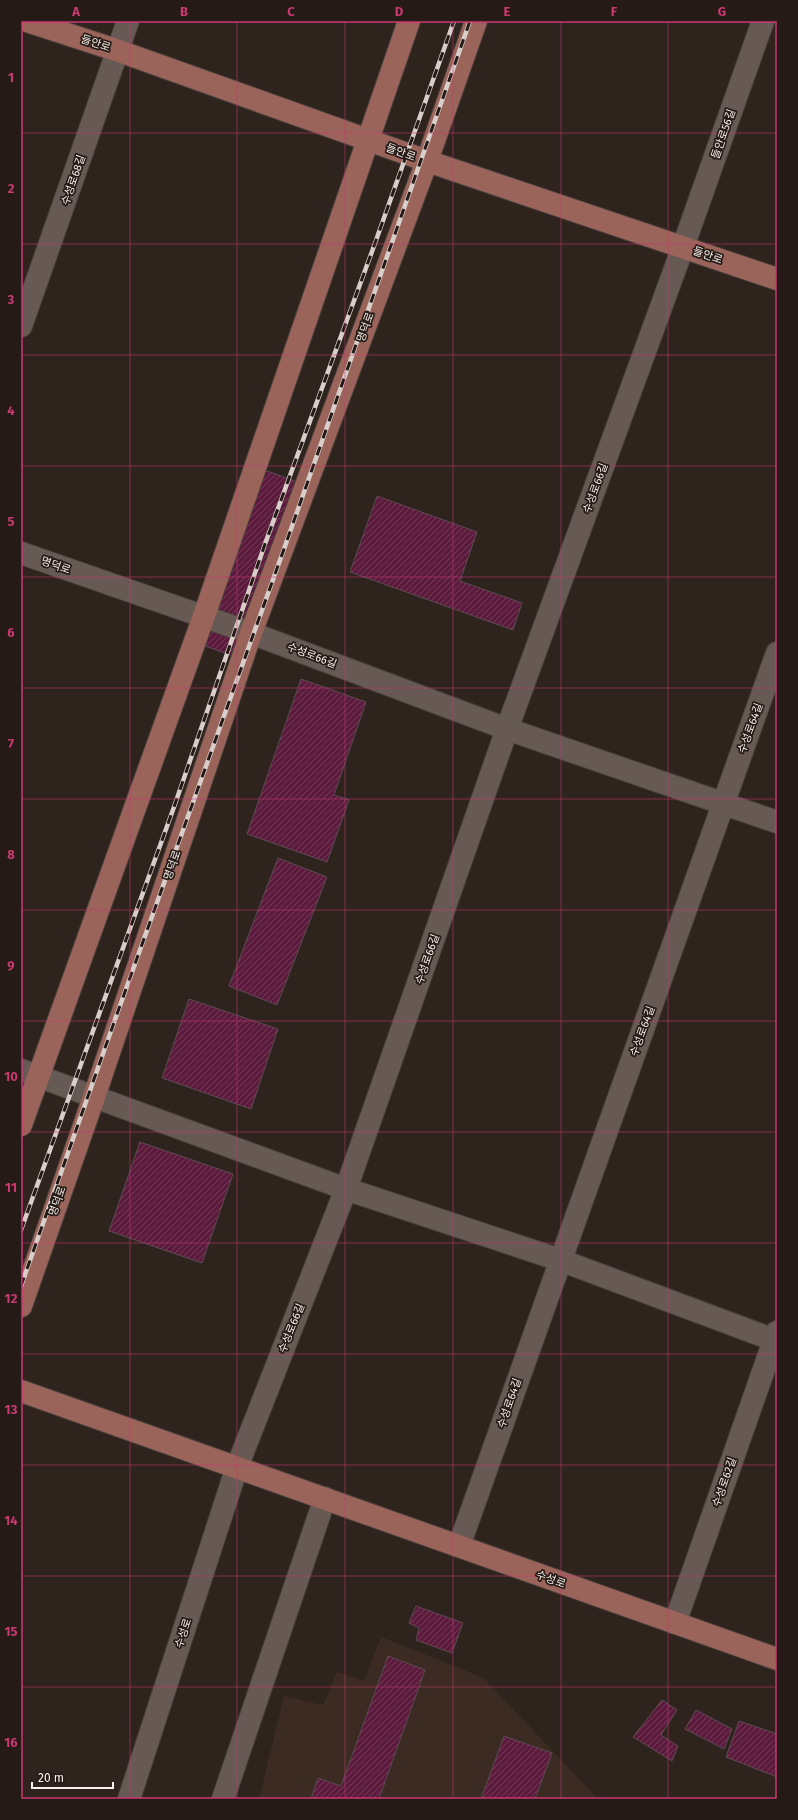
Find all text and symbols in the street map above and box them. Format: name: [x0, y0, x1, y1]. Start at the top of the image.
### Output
text: A: [71, 4, 80, 19]
text: B: [180, 4, 188, 19]
text: C: [287, 4, 295, 19]
text: D: [395, 4, 404, 19]
text: E: [504, 4, 511, 19]
text: F: [611, 4, 618, 19]
text: G: [718, 4, 726, 19]
street label: 들안로: [79, 33, 112, 54]
text: 1: [8, 70, 14, 85]
street label: 들안로56길: [709, 108, 738, 161]
street label: 들안로: [384, 141, 417, 164]
street label: 수성로68길: [59, 153, 88, 207]
text: 2: [8, 181, 15, 196]
street label: 들안로: [691, 244, 724, 267]
text: 3: [7, 292, 15, 307]
street label: 명덕로: [354, 311, 377, 344]
text: 4: [7, 403, 15, 418]
street label: 수성로66길: [580, 461, 611, 515]
text: 5: [8, 514, 15, 529]
street label: 명덕로: [39, 554, 72, 577]
text: 6: [7, 625, 15, 640]
street label: 수성로66길: [285, 640, 339, 671]
street label: 수성로64길: [735, 701, 766, 755]
text: 7: [8, 736, 14, 751]
text: 8: [7, 847, 15, 862]
street label: 명덕로: [161, 849, 184, 882]
street label: 수성로66길: [413, 932, 442, 986]
text: 9: [7, 958, 15, 973]
street label: 수성로64길: [627, 1004, 658, 1058]
text: 10: [4, 1069, 18, 1084]
text: 11: [5, 1180, 17, 1195]
street label: 명덕로: [46, 1185, 69, 1218]
text: 12: [5, 1291, 18, 1306]
street label: 수성로66길: [276, 1302, 307, 1355]
street label: 수성로64길: [495, 1376, 524, 1430]
text: 13: [5, 1402, 18, 1417]
street label: 수성로62길: [710, 1456, 739, 1509]
text: 14: [4, 1513, 18, 1528]
street label: 수성로: [534, 1568, 567, 1591]
street label: 수성로: [173, 1617, 194, 1650]
text: 15: [4, 1624, 18, 1639]
text: 16: [4, 1735, 18, 1750]
scale bar: [32, 1764, 113, 1790]
text: 20 m: [38, 1771, 64, 1785]

